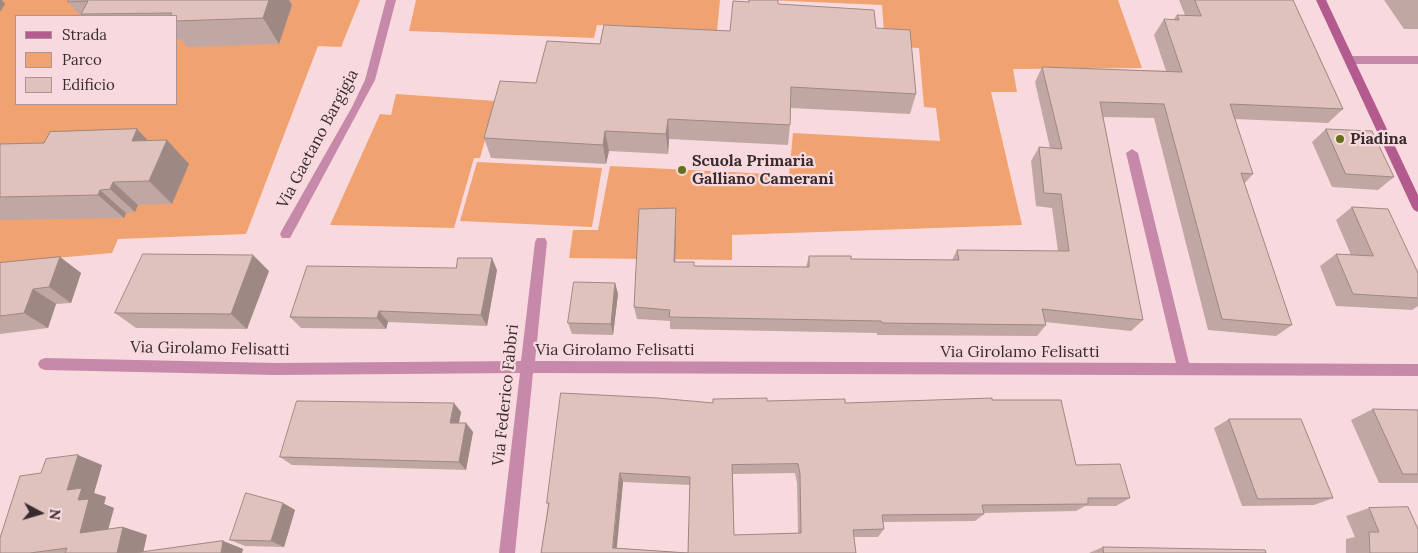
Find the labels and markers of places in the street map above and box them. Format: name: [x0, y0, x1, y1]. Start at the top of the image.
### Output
place label: Piadina: [1350, 129, 1407, 149]
marker: Piadina: [1334, 133, 1346, 145]
place label: Scuola Primaria Galliano Camerani: [692, 151, 834, 189]
marker: Scuola Primaria Galliano Camerani: [676, 164, 688, 176]

